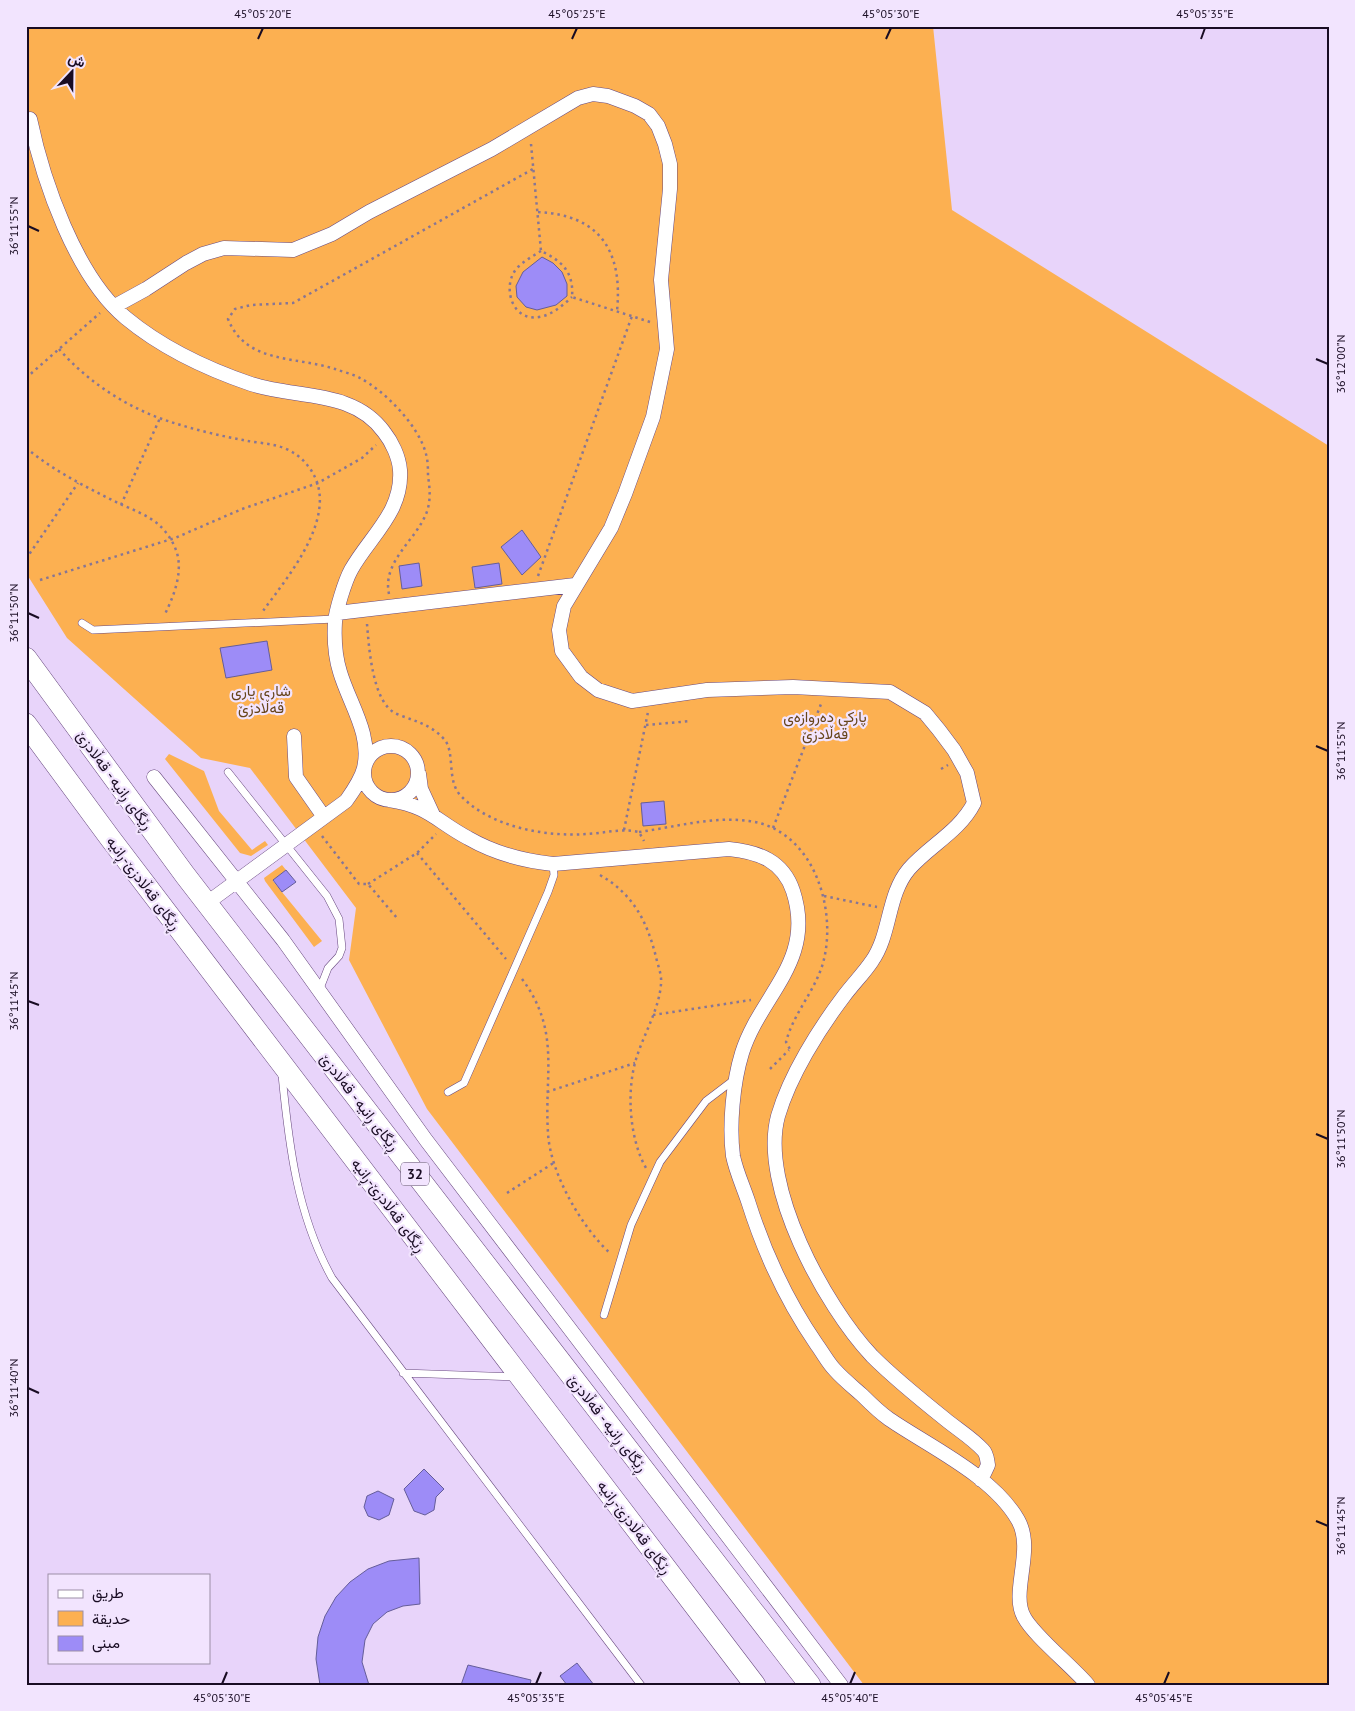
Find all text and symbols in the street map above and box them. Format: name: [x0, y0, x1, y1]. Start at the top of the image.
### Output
text: 45°05'20"E: [234, 6, 292, 21]
text: 45°05'25"E: [548, 6, 606, 21]
text: 45°05'30"E: [862, 6, 920, 21]
text: 45°05'35"E: [1176, 6, 1234, 21]
north arrow: [48, 48, 98, 98]
text: ش: [66, 48, 88, 72]
text: 36°11'55"N: [6, 196, 21, 256]
text: 36°12'00"N: [1333, 334, 1348, 394]
text: 36°11'50"N: [6, 583, 21, 643]
park label: شاری یاری قەڵادزێ: [231, 681, 291, 718]
park label: پارکی دەروازەی قەڵادزێ: [783, 707, 867, 744]
text: 36°11'55"N: [1333, 721, 1348, 781]
street label: ڕێگای ڕانیە - قەڵادزێ: [70, 727, 157, 835]
street label: ڕێگای قەڵادزێ-ڕانیە: [100, 832, 185, 935]
text: 36°11'45"N: [6, 971, 21, 1031]
street label: ڕێگای ڕانیە - قەڵادزێ: [314, 1050, 404, 1156]
text: 36°11'50"N: [1333, 1109, 1348, 1169]
street label: ڕێگای قەڵادزێ-ڕانیە: [345, 1154, 430, 1257]
road number: 32: [401, 1162, 429, 1186]
text: 36°11'40"N: [6, 1358, 21, 1418]
street label: ڕێگای ڕانیە - قەڵادزێ: [562, 1371, 652, 1477]
street label: ڕێگای قەڵادزێ-ڕانیە: [591, 1476, 676, 1579]
text: 36°11'45"N: [1333, 1496, 1348, 1556]
legend: [48, 1574, 210, 1664]
text: طريق: [92, 1583, 124, 1603]
text: حديقة: [92, 1609, 130, 1628]
text: مبنى: [92, 1633, 120, 1653]
text: 45°05'30"E: [193, 1690, 251, 1705]
text: 45°05'35"E: [507, 1690, 565, 1705]
text: 45°05'40"E: [821, 1690, 879, 1705]
text: 45°05'45"E: [1135, 1690, 1193, 1705]

